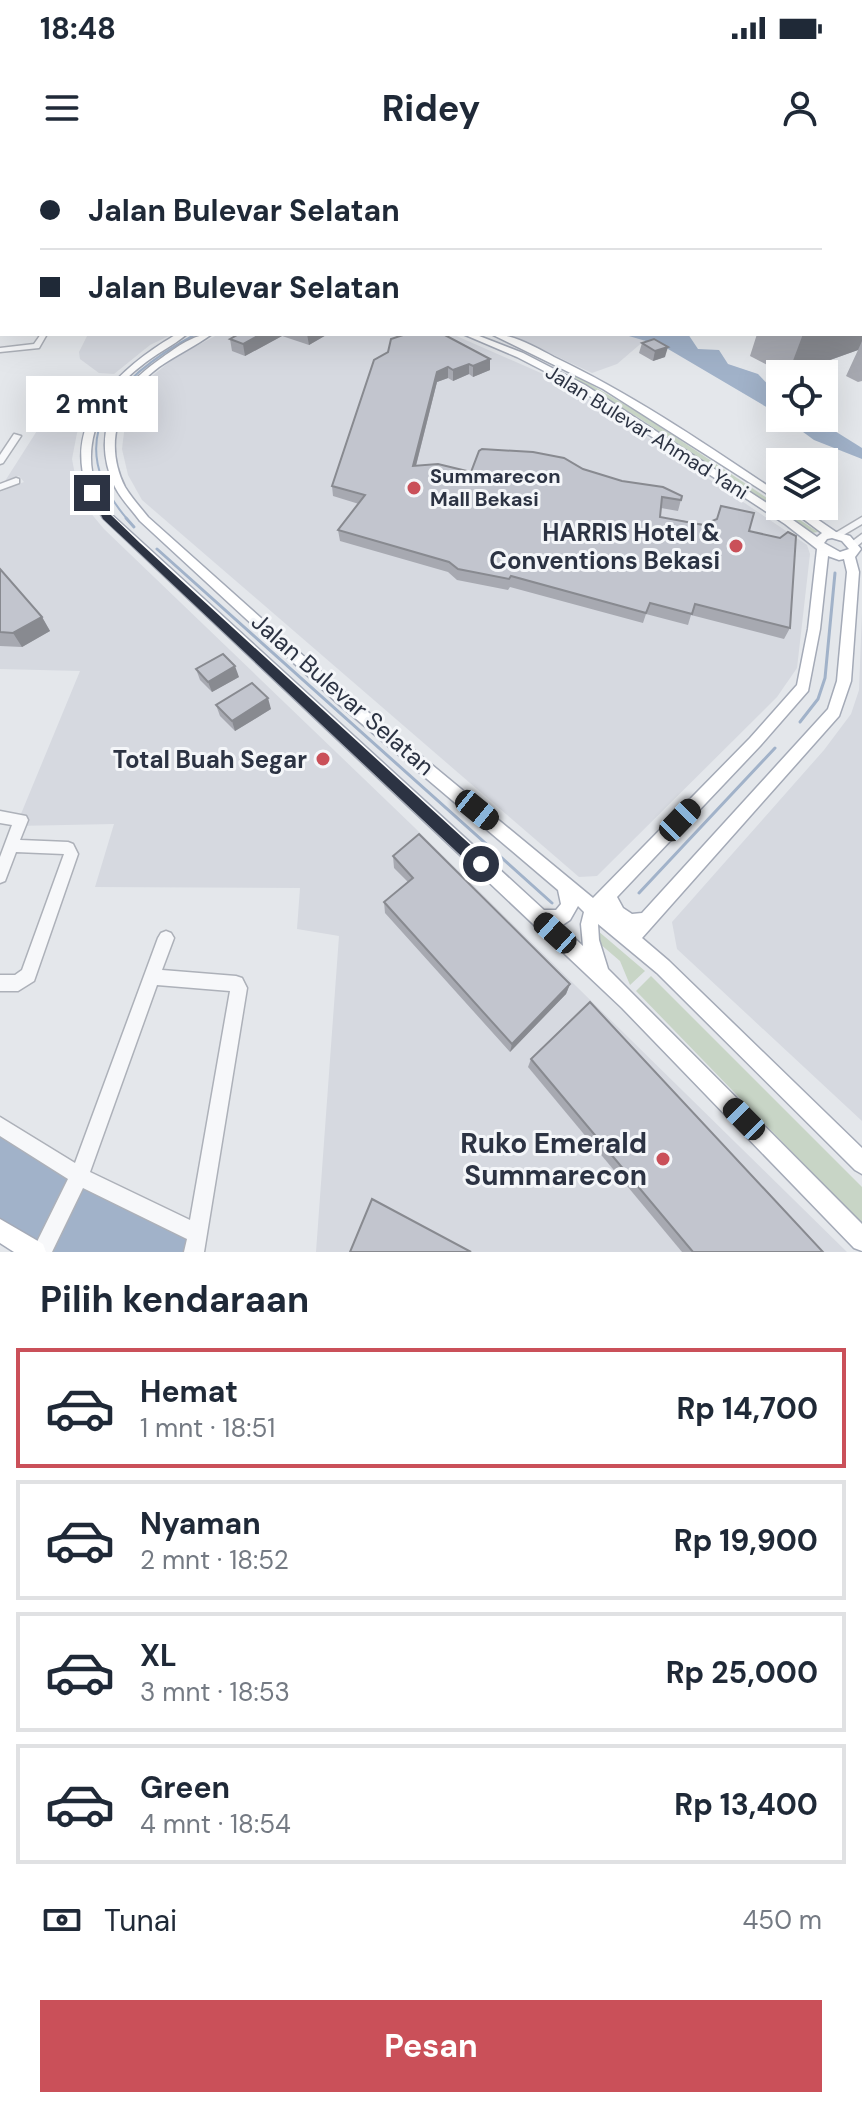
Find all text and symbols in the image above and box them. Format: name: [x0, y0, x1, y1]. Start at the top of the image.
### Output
text: 18:48: [40, 9, 116, 48]
text: Ridey: [382, 85, 480, 132]
icon: menu: [40, 86, 84, 130]
icon: person: [778, 86, 822, 130]
text: Jalan Bulevar Selatan: [88, 191, 400, 230]
text: Jalan Bulevar Selatan: [88, 268, 400, 307]
street label: Jalan Bulevar Ahmad Yani: [541, 359, 753, 505]
map controls: [766, 360, 838, 520]
button: locate: [766, 360, 838, 432]
callout: 2 mnt: [26, 377, 158, 433]
text: 2 mnt: [56, 387, 128, 421]
button: layers: [766, 448, 838, 520]
place label: Summarecon Mall Bekasi: [430, 463, 561, 512]
route end: [74, 475, 110, 511]
marker: Summarecon Mall Bekasi: [405, 479, 423, 497]
place label: HARRIS Hotel & Conventions Bekasi: [489, 517, 720, 576]
marker: HARRIS Hotel & Conventions Bekasi: [727, 537, 745, 555]
street label: Jalan Bulevar Selatan: [245, 606, 441, 782]
place label: Total Buah Segar: [113, 744, 307, 775]
marker: Total Buah Segar: [314, 750, 332, 768]
car: [451, 786, 503, 834]
car: [655, 794, 705, 846]
route start: [463, 846, 499, 882]
car: [529, 908, 581, 958]
car: [719, 1094, 769, 1144]
place label: Ruko Emerald Summarecon: [460, 1125, 647, 1194]
marker: Ruko Emerald Summarecon: [654, 1150, 672, 1168]
text: Pilih kendaraan: [40, 1276, 309, 1323]
icon: car: [44, 1372, 116, 1444]
text: Hemat: [140, 1372, 238, 1411]
text: Rp 14,700: [676, 1389, 818, 1428]
text: 1 mnt · 18:51: [140, 1411, 275, 1445]
icon: car: [44, 1504, 116, 1576]
text: Nyaman: [140, 1504, 261, 1543]
text: Rp 19,900: [674, 1521, 818, 1560]
text: 2 mnt · 18:52: [140, 1543, 289, 1577]
icon: car: [44, 1636, 116, 1708]
text: XL: [140, 1636, 177, 1675]
text: Rp 25,000: [666, 1653, 818, 1692]
text: 3 mnt · 18:53: [140, 1675, 290, 1709]
icon: car: [44, 1768, 116, 1840]
text: Green: [140, 1768, 230, 1807]
text: Rp 13,400: [674, 1785, 818, 1824]
text: 4 mnt · 18:54: [140, 1807, 291, 1841]
icon: cash: [40, 1898, 84, 1942]
text: Tunai: [104, 1901, 177, 1940]
text: 450 m: [742, 1903, 822, 1937]
button: Pesan: [40, 2000, 822, 2092]

